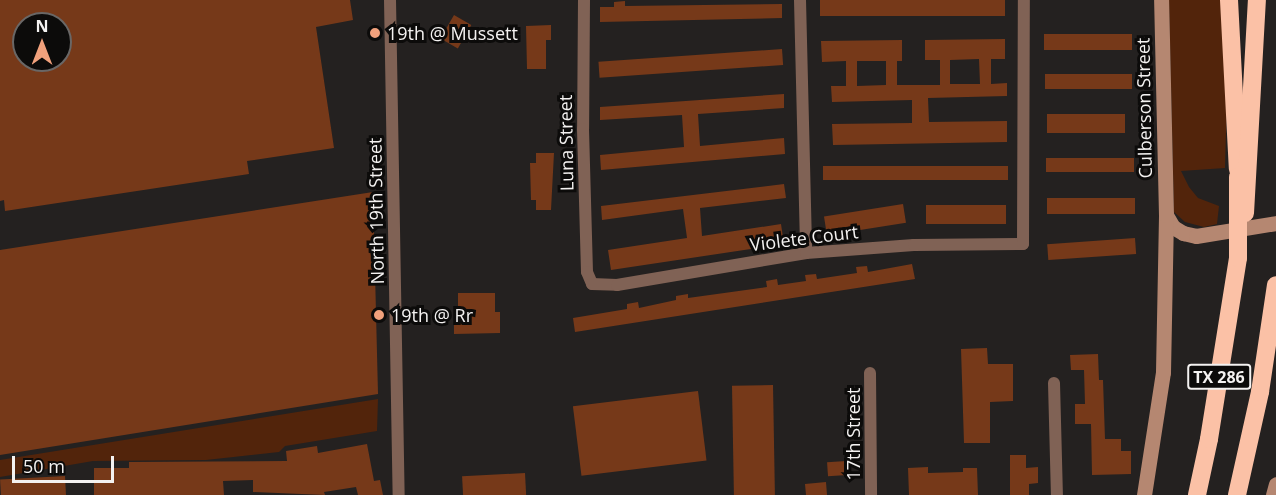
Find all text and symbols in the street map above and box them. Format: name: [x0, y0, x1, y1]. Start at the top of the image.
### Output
north arrow: [12, 12, 72, 72]
text: N: [35, 15, 49, 37]
place label: 19th @ Mussett: [387, 22, 518, 44]
marker: 19th @ Mussett: [368, 26, 382, 40]
street label: Culberson Street: [1132, 37, 1156, 179]
street label: Luna Street: [554, 95, 578, 191]
street label: North 19th Street: [364, 137, 388, 285]
street label: Violete Court: [749, 221, 859, 255]
place label: 19th @ Rr: [391, 304, 473, 326]
marker: 19th @ Rr: [372, 308, 386, 322]
road number: TX 286: [1186, 364, 1252, 390]
street label: 17th Street: [842, 388, 864, 480]
scale bar: [15, 444, 117, 482]
text: 50 m: [23, 454, 65, 478]

